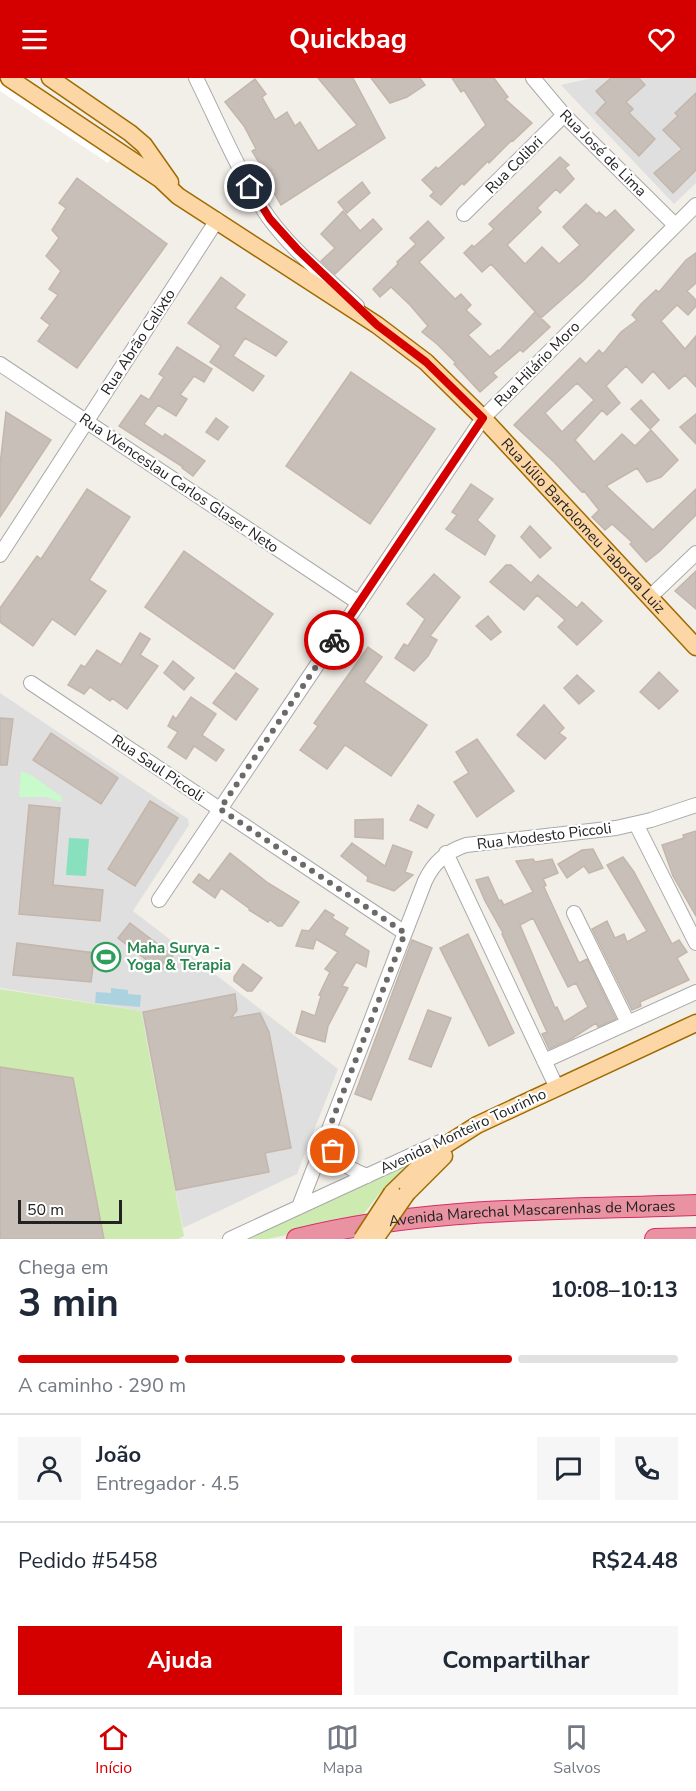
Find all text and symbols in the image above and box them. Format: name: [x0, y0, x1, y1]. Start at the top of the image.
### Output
text: Quickbag: [289, 21, 407, 58]
icon: menu: [18, 23, 51, 56]
icon: heart: [645, 23, 678, 56]
street label: Rua José de Lima: [555, 105, 651, 201]
street label: Rua Colibri: [481, 132, 547, 198]
pin: [224, 161, 275, 212]
icon: home: [233, 170, 266, 203]
street label: Rua Abrão Calixto: [96, 285, 180, 399]
street label: Rua Hilário Moro: [490, 317, 584, 411]
street label: Rua Wenceslau Carlos Glaser Neto: [75, 409, 283, 557]
street label: Rua Júlio Bartolomeu Taborda Luiz: [497, 434, 670, 618]
courier: [304, 610, 364, 670]
icon: bike: [318, 624, 351, 657]
street label: Rua Saul Piccoli: [108, 730, 208, 806]
street label: Rua Modesto Piccoli: [476, 818, 612, 854]
place label: Maha Surya - Yoga & Terapia: [126, 938, 231, 975]
sports icon: Maha Surya - Yoga & Terapia: [90, 941, 122, 973]
street label: Avenida Monteiro Tourinho: [377, 1084, 549, 1178]
pin: [307, 1125, 358, 1176]
icon: bag: [316, 1134, 349, 1167]
street label: Avenida Marechal Mascarenhas de Moraes: [387, 1196, 676, 1231]
scale bar: [18, 1197, 122, 1224]
text: 50 m: [27, 1199, 64, 1221]
text: Chega em: [18, 1254, 109, 1281]
text: 10:08–10:13: [550, 1275, 678, 1305]
text: 3 min: [18, 1277, 119, 1330]
text: A caminho · 290 m: [18, 1372, 186, 1399]
button: person: [18, 1437, 81, 1500]
button: chat: [537, 1437, 600, 1500]
button: phone: [615, 1437, 678, 1500]
text: João: [96, 1440, 141, 1470]
text: Entregador · 4.5: [96, 1470, 239, 1497]
text: Pedido #5458: [18, 1546, 158, 1576]
text: R$24.48: [591, 1546, 678, 1576]
button: Ajuda: [18, 1626, 342, 1695]
button: Compartilhar: [354, 1626, 678, 1695]
tab: Início: [95, 1721, 132, 1779]
tab: Mapa: [323, 1721, 363, 1779]
tab: Salvos: [553, 1721, 601, 1779]

